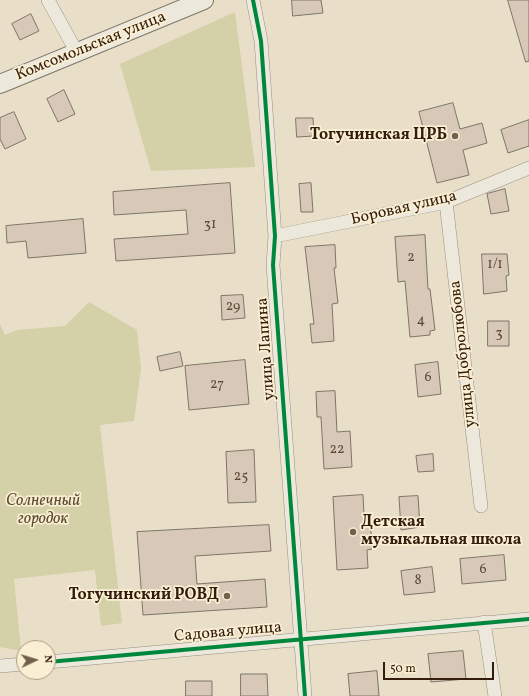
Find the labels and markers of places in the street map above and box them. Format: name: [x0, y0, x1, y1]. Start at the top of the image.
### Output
place label: Тогучинская ЦРБ: [310, 126, 447, 146]
marker: Тогучинская ЦРБ: [450, 131, 460, 141]
place label: Детская музыкальная школа: [361, 513, 521, 551]
marker: Детская музыкальная школа: [348, 527, 358, 537]
place label: Тогучинский РОВД: [69, 586, 219, 606]
marker: Тогучинский РОВД: [222, 591, 232, 601]

